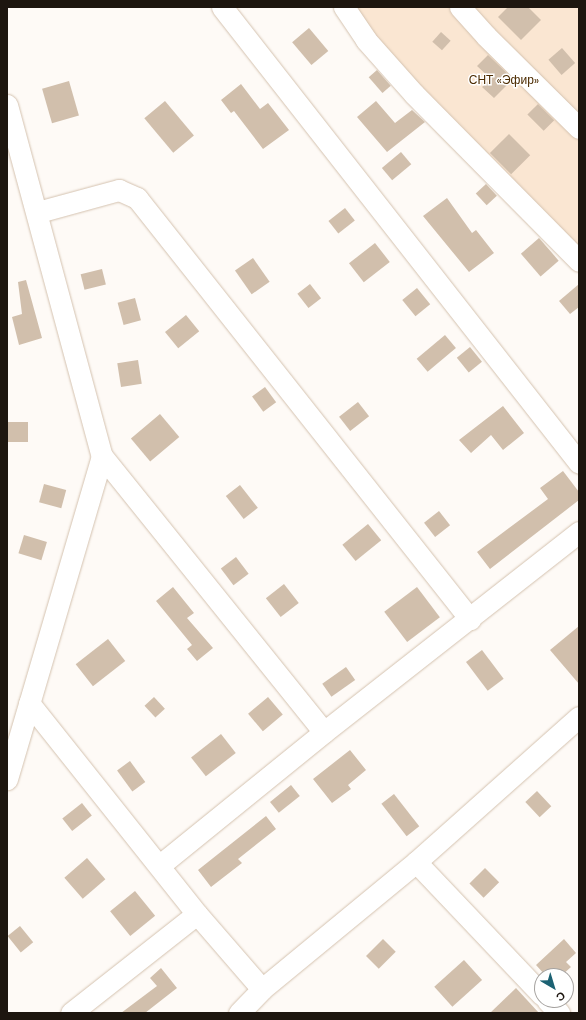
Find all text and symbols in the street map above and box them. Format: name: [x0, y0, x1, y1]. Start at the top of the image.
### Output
park label: СНТ «Эфир»: [469, 74, 539, 88]
north arrow: [534, 968, 574, 1008]
text: С: [553, 989, 568, 1005]

